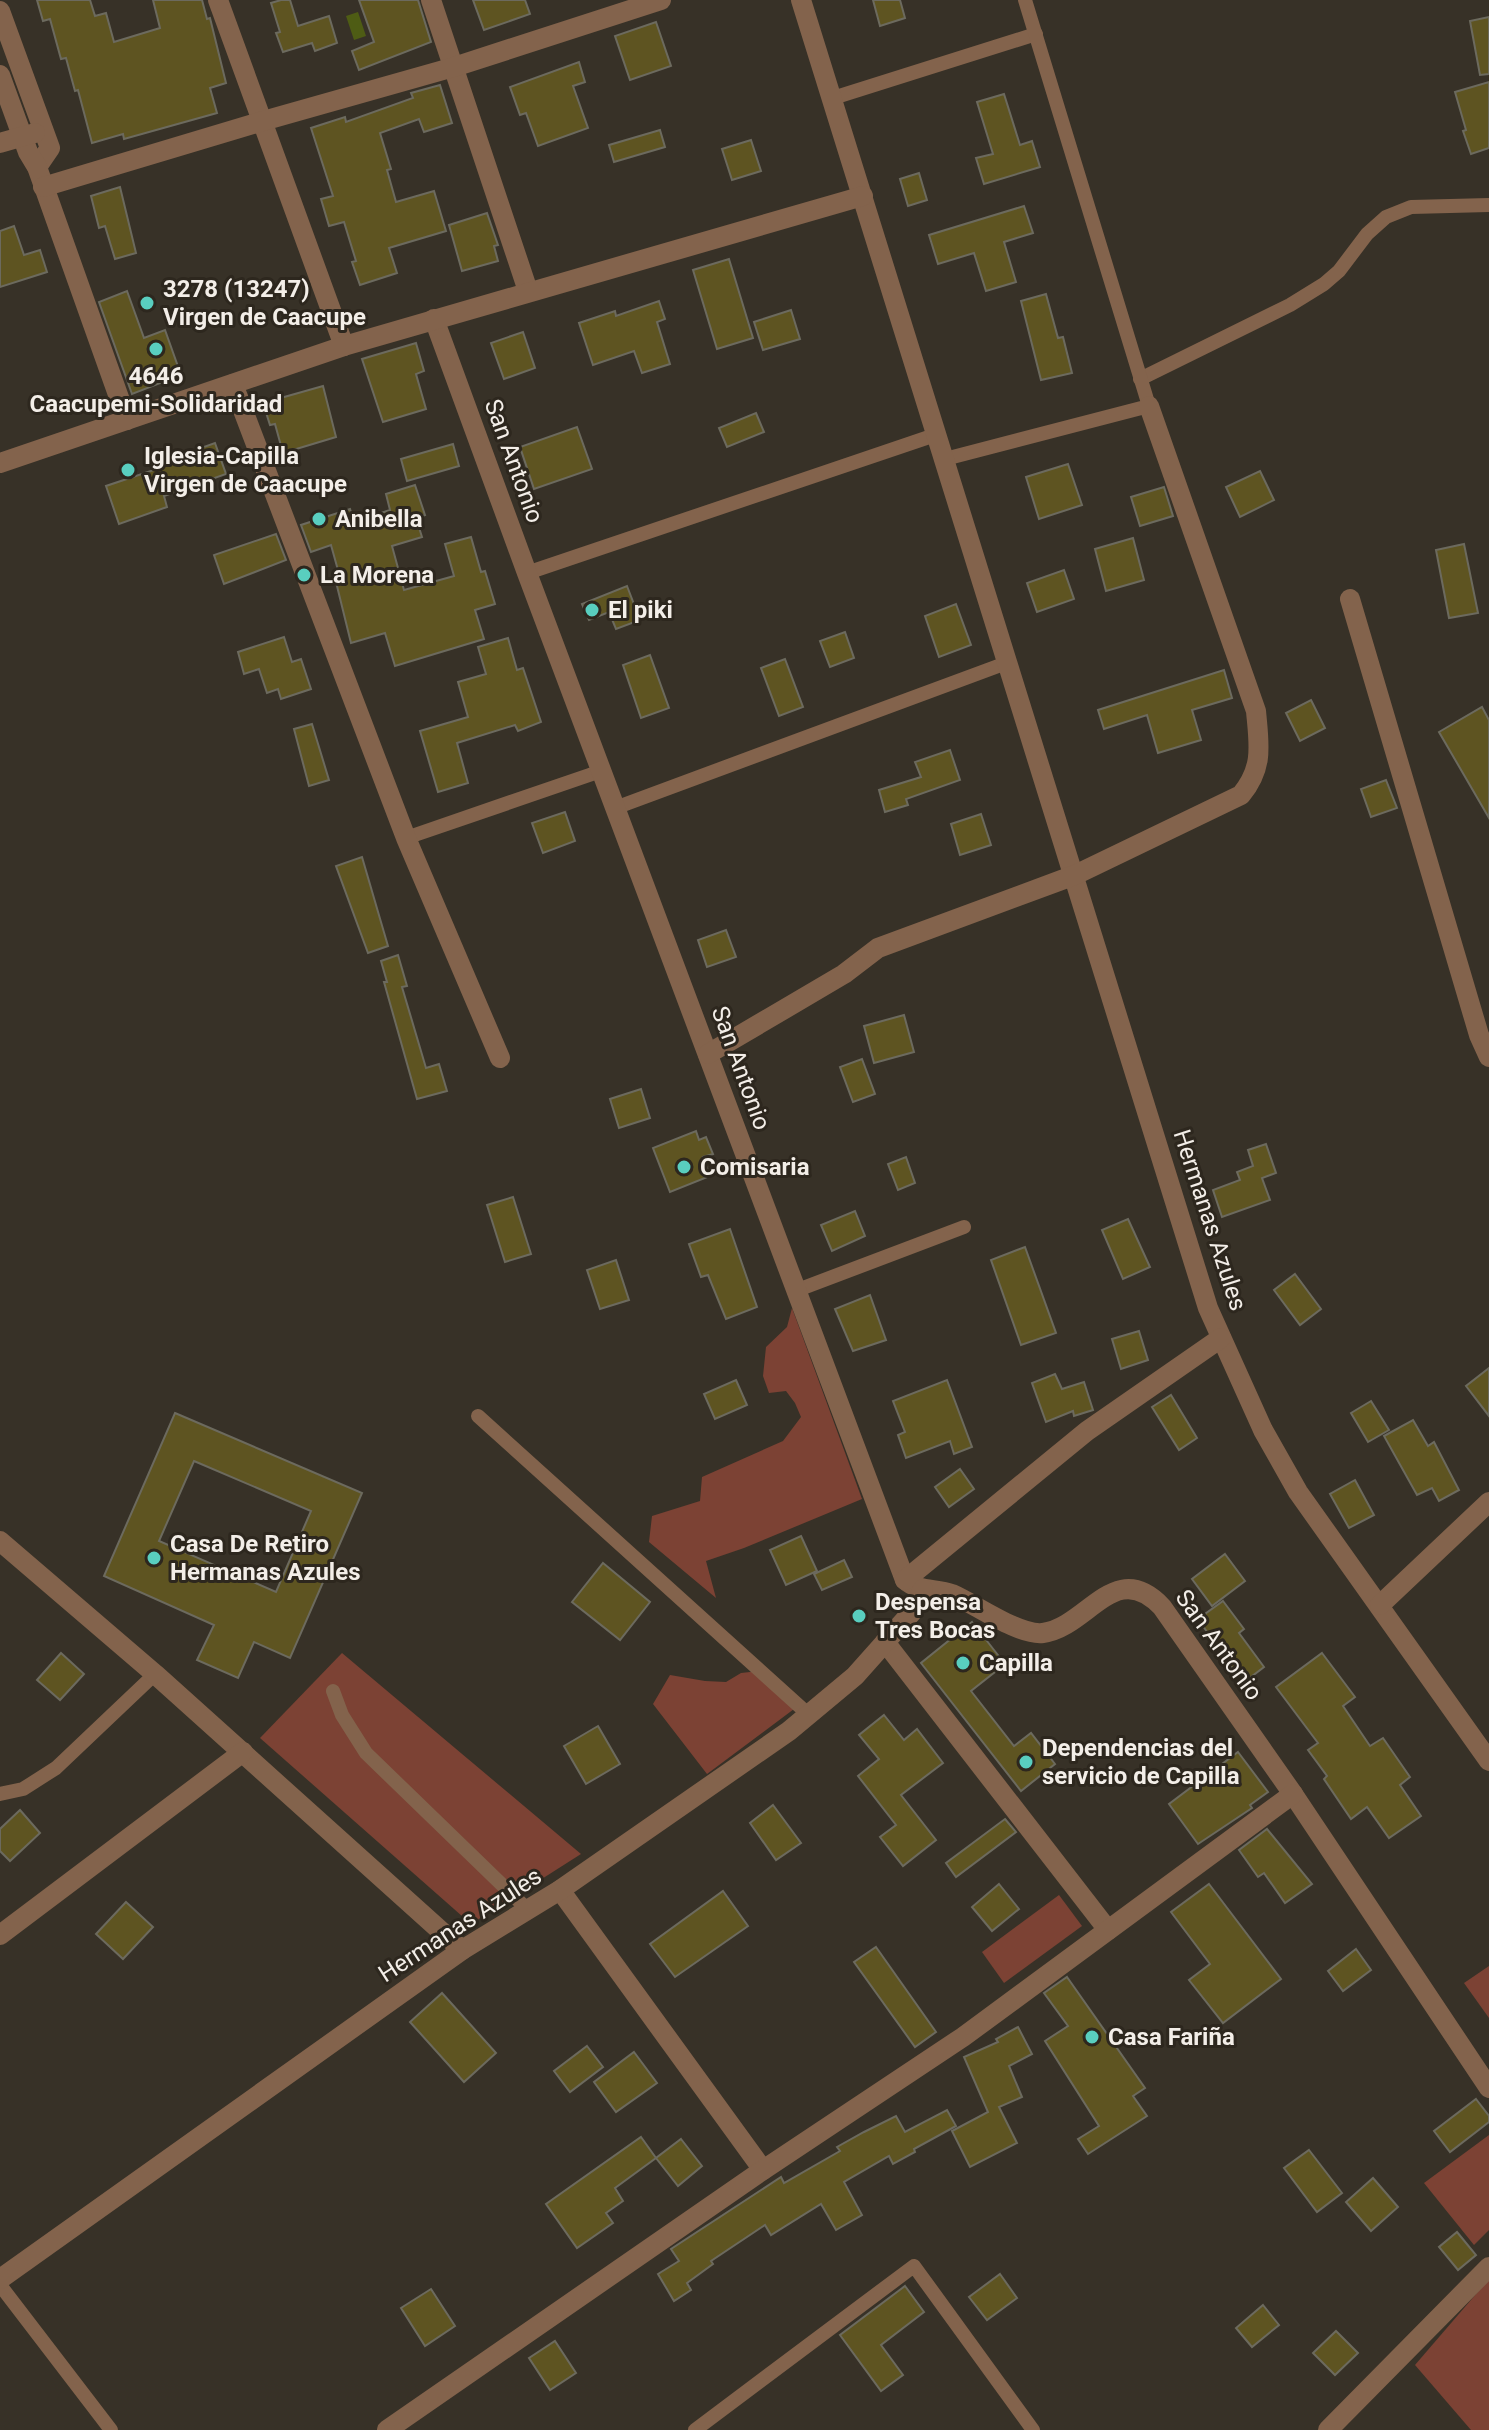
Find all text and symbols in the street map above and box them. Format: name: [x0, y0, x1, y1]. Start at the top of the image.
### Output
place label: 3278 (13247) Virgen de Caacupe: [163, 275, 366, 331]
marker: 3278 (13247) Virgen de Caacupe: [138, 294, 156, 312]
marker: 4646 Caacupemi-Solidaridad: [147, 340, 165, 358]
place label: 4646 Caacupemi-Solidaridad: [30, 362, 282, 418]
street label: San Antonio: [479, 395, 549, 527]
place label: Iglesia-Capilla Virgen de Caacupe: [144, 442, 347, 498]
marker: Iglesia-Capilla Virgen de Caacupe: [119, 461, 137, 479]
place label: Anibella: [335, 505, 423, 533]
marker: Anibella: [310, 510, 328, 528]
place label: La Morena: [320, 561, 434, 589]
marker: La Morena: [295, 566, 313, 584]
place label: El piki: [608, 596, 673, 624]
marker: El piki: [583, 601, 601, 619]
street label: San Antonio: [706, 1002, 776, 1134]
street label: Hermanas Azules: [1168, 1126, 1252, 1314]
place label: Comisaria: [700, 1153, 810, 1181]
marker: Comisaria: [675, 1158, 693, 1176]
place label: Casa De Retiro Hermanas Azules: [170, 1530, 360, 1586]
marker: Casa De Retiro Hermanas Azules: [145, 1549, 163, 1567]
street label: San Antonio: [1170, 1584, 1268, 1706]
place label: Despensa Tres Bocas: [875, 1588, 995, 1644]
marker: Despensa Tres Bocas: [850, 1607, 868, 1625]
place label: Capilla: [979, 1649, 1053, 1677]
marker: Capilla: [954, 1654, 972, 1672]
place label: Dependencias del servicio de Capilla: [1042, 1734, 1240, 1790]
marker: Dependencias del servicio de Capilla: [1017, 1753, 1035, 1771]
street label: Hermanas Azules: [373, 1862, 547, 1988]
place label: Casa Fariña: [1108, 2023, 1235, 2051]
marker: Casa Fariña: [1083, 2028, 1101, 2046]

